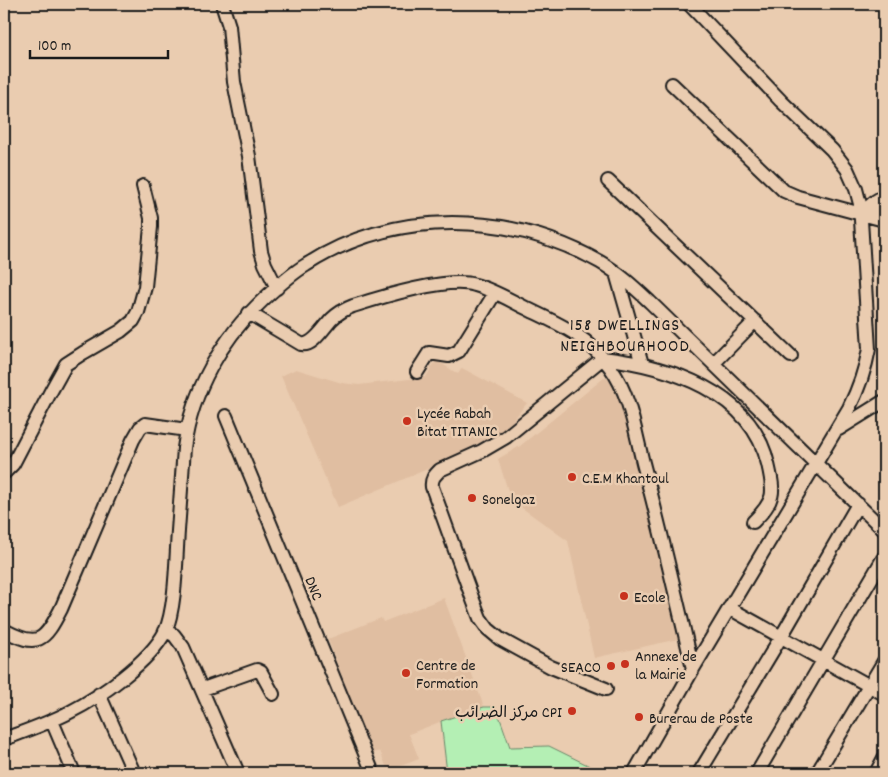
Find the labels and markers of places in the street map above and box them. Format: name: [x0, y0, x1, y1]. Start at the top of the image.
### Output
place label: Lycée Rabah Bitat TITANIC: [417, 403, 498, 444]
marker: Lycée Rabah Bitat TITANIC: [401, 415, 413, 427]
place label: C.E.M Khantoul: [582, 468, 669, 491]
marker: C.E.M Khantoul: [566, 471, 578, 483]
place label: Sonelgaz: [482, 489, 535, 512]
marker: Sonelgaz: [466, 492, 478, 504]
place label: Ecole: [634, 587, 666, 610]
marker: Ecole: [618, 590, 630, 602]
place label: Annexe de la Mairie: [635, 646, 697, 687]
place label: Centre de Formation: [416, 655, 478, 696]
place label: SEACO: [561, 657, 601, 680]
marker: Annexe de la Mairie: [619, 658, 631, 670]
marker: SEACO: [605, 660, 617, 672]
marker: Centre de Formation: [400, 667, 412, 679]
place label: مركز الضرائب CPI: [455, 702, 562, 725]
marker: مركز الضرائب CPI: [566, 705, 578, 717]
place label: Burerau de Poste: [649, 708, 753, 731]
marker: Burerau de Poste: [633, 711, 645, 723]

